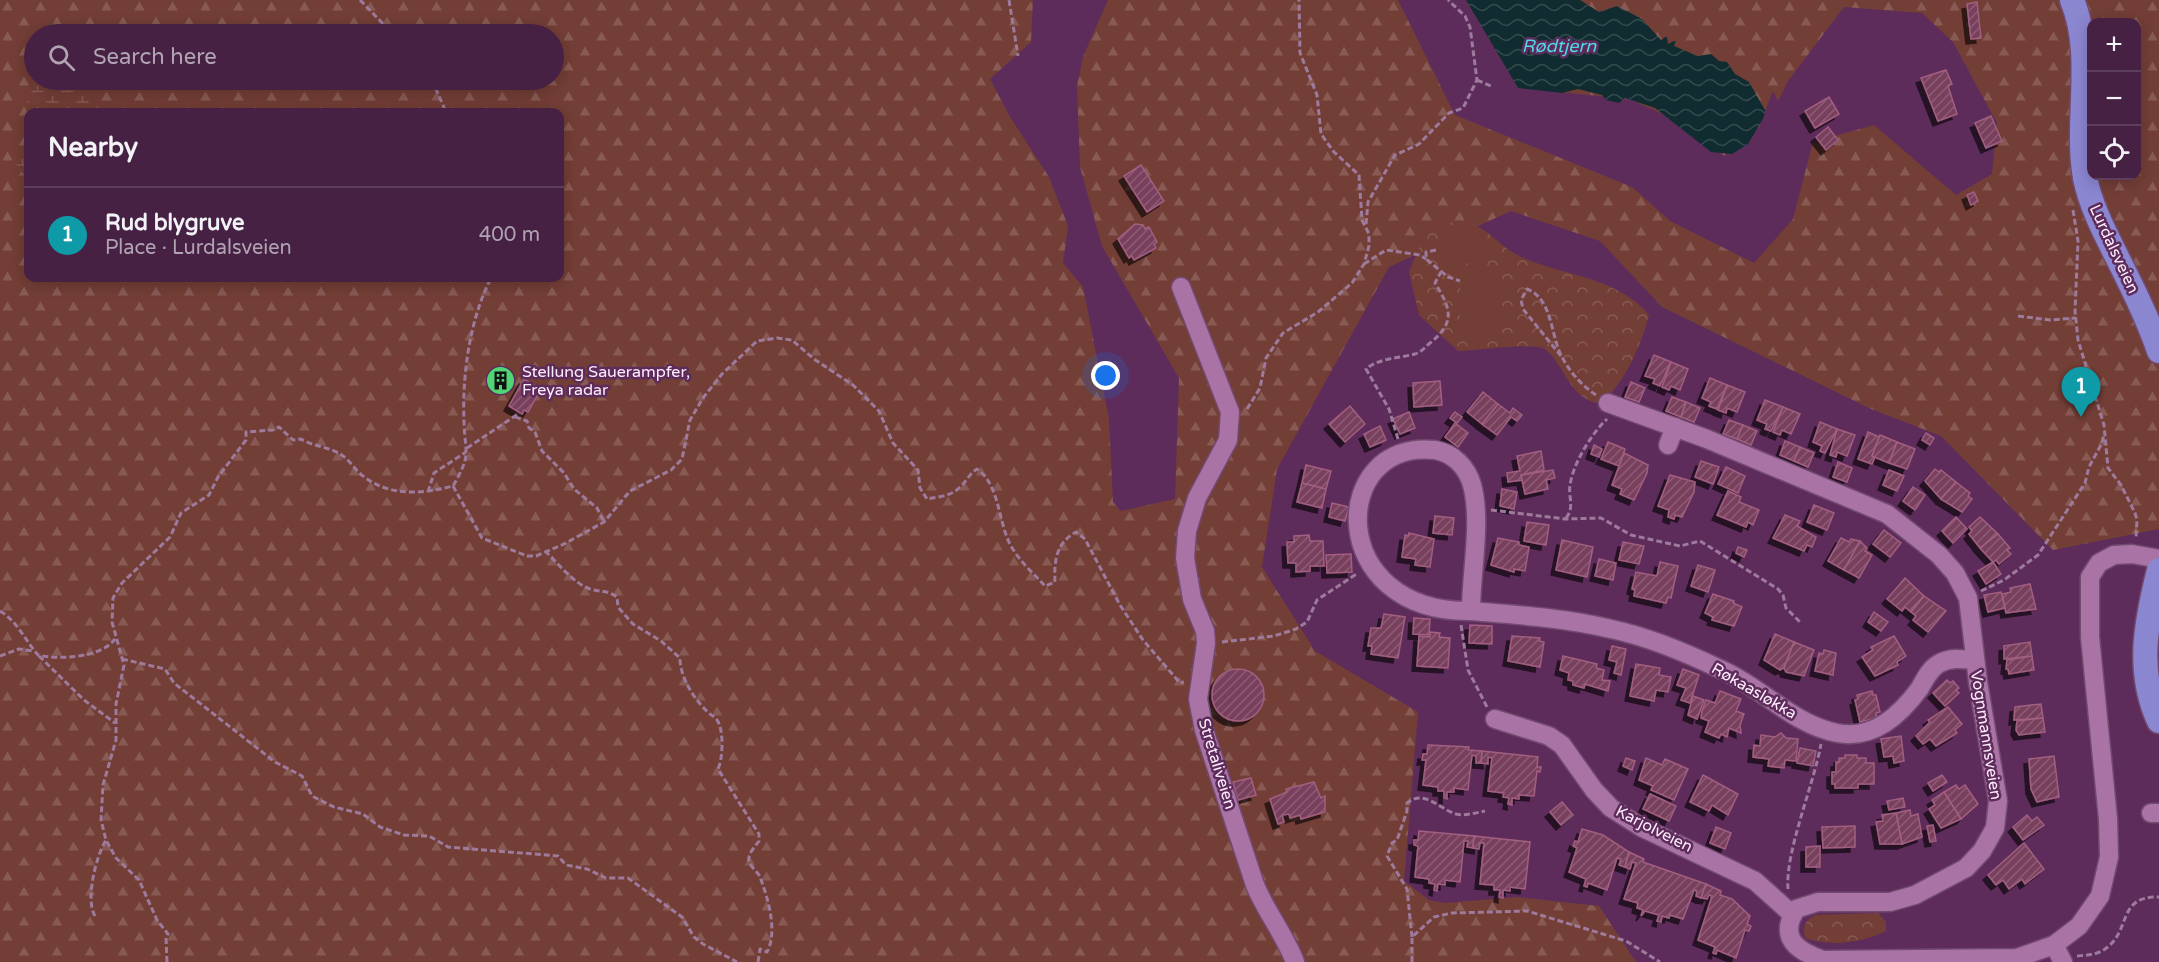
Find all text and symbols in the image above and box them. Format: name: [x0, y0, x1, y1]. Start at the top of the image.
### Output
map controls: [2087, 18, 2141, 180]
button: +: [2087, 18, 2141, 72]
search box: [24, 24, 564, 90]
water label: Rødtjern: [1522, 35, 1597, 57]
icon: search: [45, 41, 78, 74]
text: Search here: [93, 44, 217, 70]
button: −: [2087, 72, 2141, 126]
button: locate: [2087, 126, 2141, 180]
text: Nearby: [48, 132, 138, 163]
street label: Lurdalsveien: [2085, 201, 2143, 297]
text: Rud blygruve: [105, 210, 244, 236]
text: 1: [61, 223, 74, 247]
text: 400 m: [479, 223, 540, 247]
text: Place · Lurdalsveien: [105, 236, 292, 260]
your location: [1091, 361, 1120, 390]
place label: Stellung Sauerampfer, Freya radar: [522, 362, 690, 400]
building icon: Stellung Sauerampfer, Freya radar: [485, 365, 517, 397]
pin: 1: [2062, 368, 2100, 417]
street label: Røkaasløkka: [1708, 659, 1800, 723]
street label: Vognmannsveien: [1966, 669, 2006, 801]
street label: Stretaliveien: [1194, 716, 1240, 812]
street label: Karjolveien: [1612, 801, 1696, 857]

